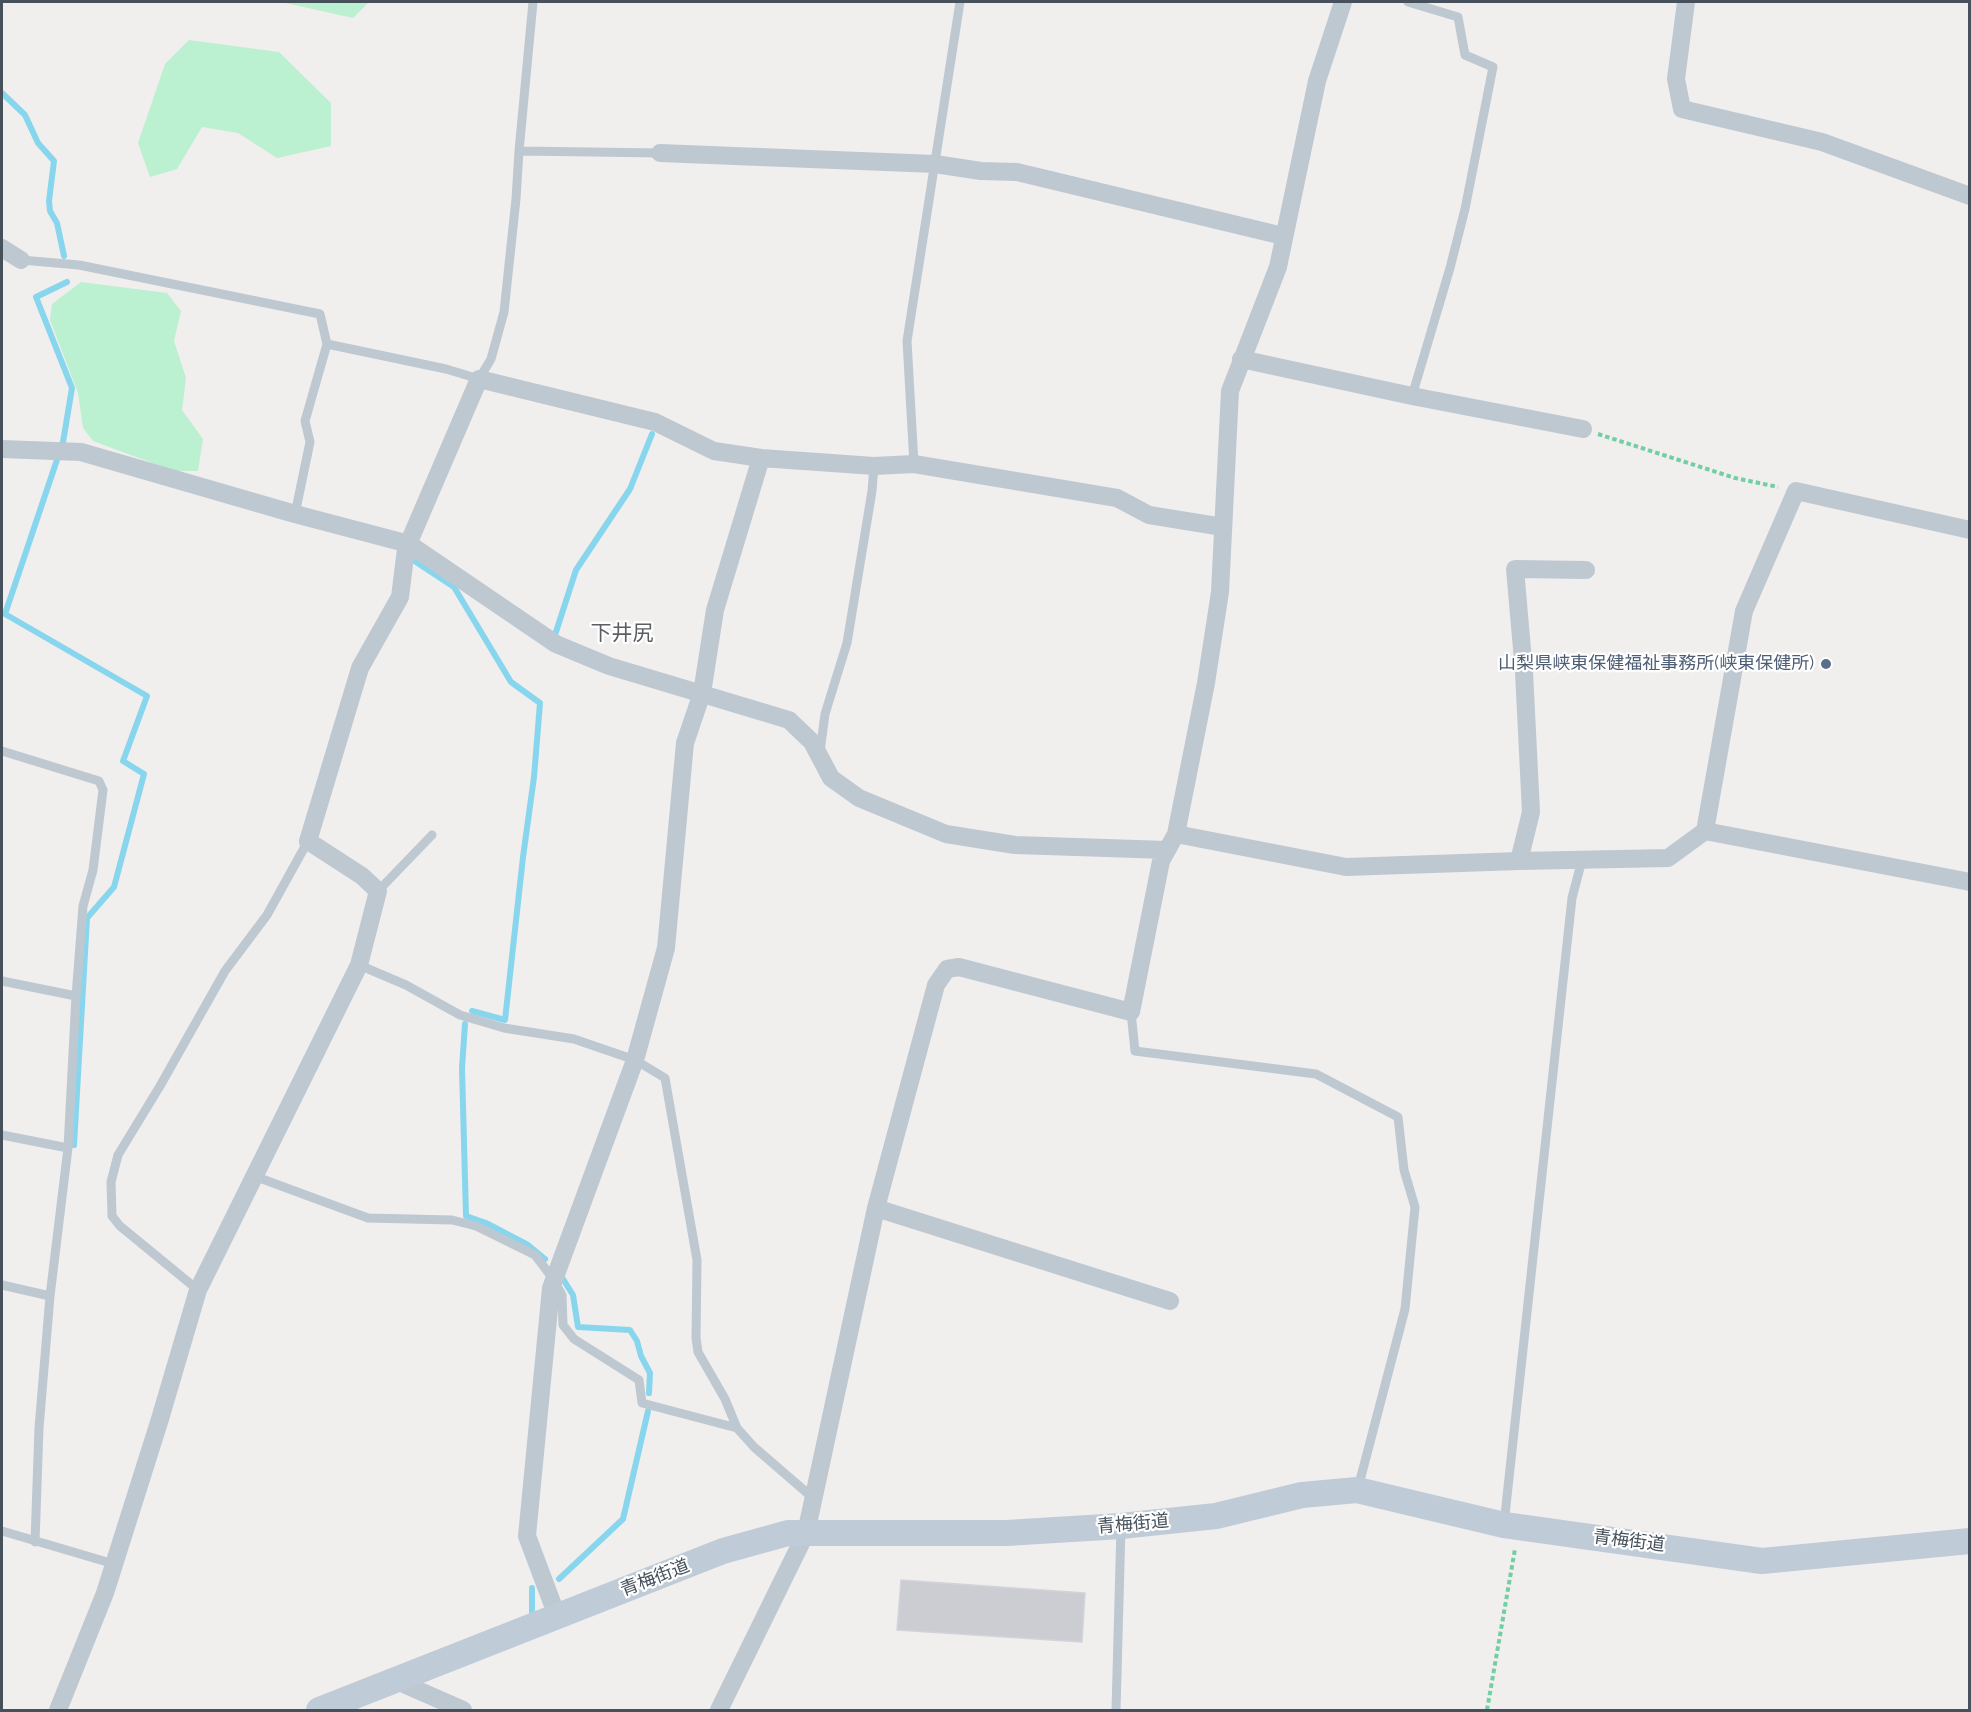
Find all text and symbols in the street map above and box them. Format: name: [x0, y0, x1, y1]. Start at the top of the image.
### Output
district label: 下井尻: [591, 621, 653, 647]
place label: 山梨県峡東保健福祉事務所(峡東保健所): [1498, 653, 1814, 675]
marker: 山梨県峡東保健福祉事務所(峡東保健所): [1819, 657, 1833, 671]
street label: 青梅街道: [1096, 1510, 1170, 1538]
street label: 青梅街道: [1592, 1526, 1666, 1556]
street label: 青梅街道: [618, 1555, 692, 1601]

